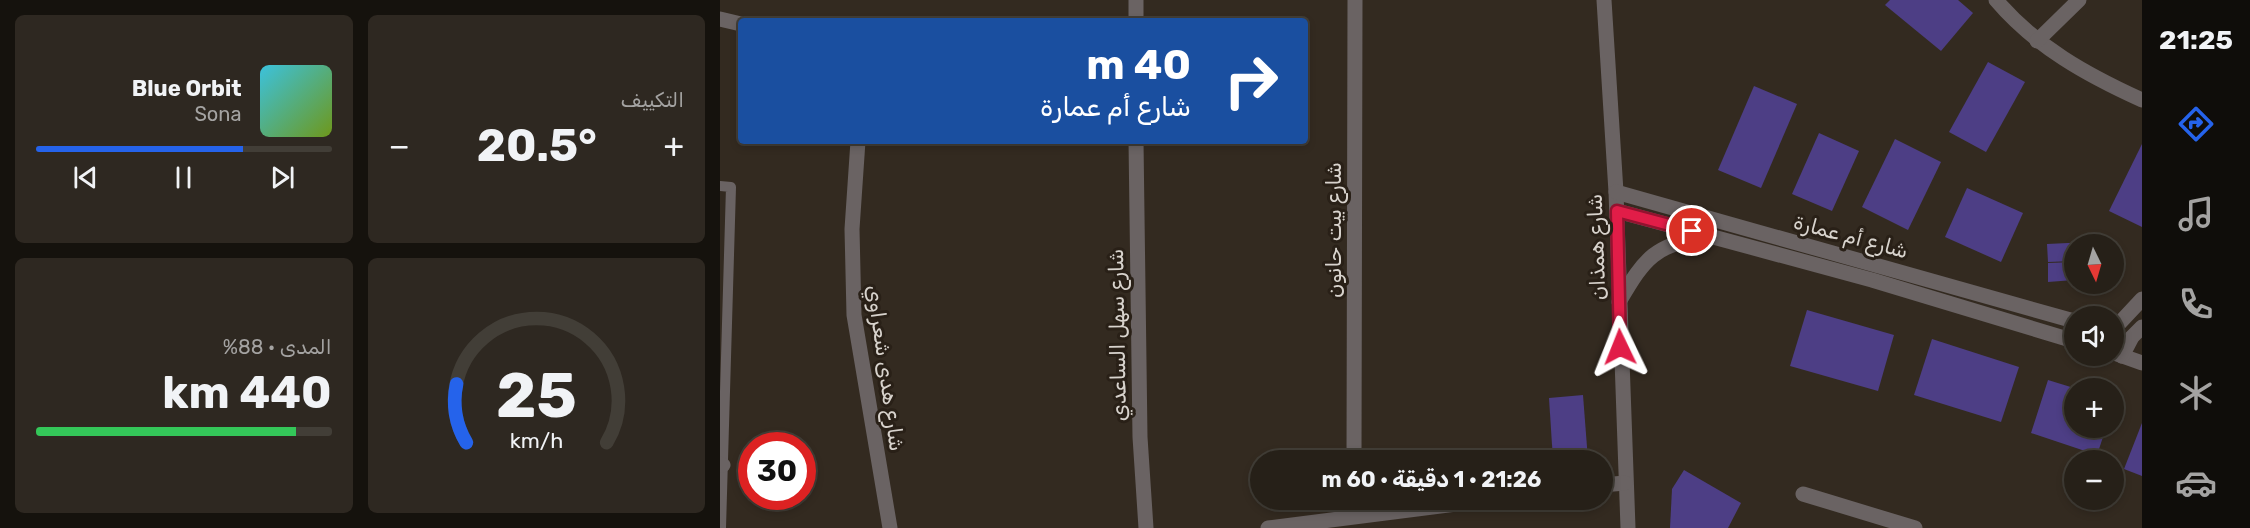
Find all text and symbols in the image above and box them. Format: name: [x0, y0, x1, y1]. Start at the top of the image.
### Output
text: 21:25: [2159, 24, 2233, 56]
text: 40 m: [1086, 40, 1191, 90]
icon: right: [1212, 42, 1290, 120]
text: Blue Orbit: [132, 75, 242, 102]
text: التكييف: [621, 88, 684, 112]
text: شارع أم عمارة: [1040, 91, 1191, 123]
text: Sona: [194, 102, 242, 126]
icon: directions: [2175, 103, 2217, 145]
text: 20.5°: [477, 119, 597, 172]
text: −: [389, 126, 410, 165]
text: +: [663, 126, 684, 165]
icon: previous: [69, 161, 102, 194]
icon: pause: [167, 161, 200, 194]
icon: next: [266, 161, 299, 194]
street label: شارع بيت حانون: [1321, 162, 1348, 298]
street label: شارع همذان: [1582, 193, 1612, 301]
icon: music: [2175, 193, 2217, 235]
pin: [1666, 205, 1717, 256]
street label: شارع أم عمارة: [1791, 209, 1911, 265]
icon: arrive: [1675, 214, 1708, 247]
north arrow: [2064, 234, 2124, 294]
map controls: [2064, 234, 2124, 510]
street label: شارع سهل الساعدي: [1103, 248, 1133, 422]
street label: شارع هدى شعراوي: [860, 283, 910, 453]
icon: phone: [2175, 283, 2217, 325]
button: sound: [2064, 306, 2124, 366]
position arrow: [1588, 315, 1652, 379]
text: المدى · 88%: [223, 335, 332, 359]
text: 25: [496, 359, 577, 433]
text: 440 km: [162, 366, 332, 419]
icon: climate: [2175, 372, 2217, 414]
button: +: [2064, 378, 2124, 438]
text: km/h: [509, 428, 563, 453]
speed limit sign: 30: [738, 432, 816, 510]
button: −: [2064, 450, 2124, 510]
icon: car: [2175, 462, 2217, 504]
text: 21:26 · 1 دقيقة · 60 m: [1322, 466, 1541, 493]

